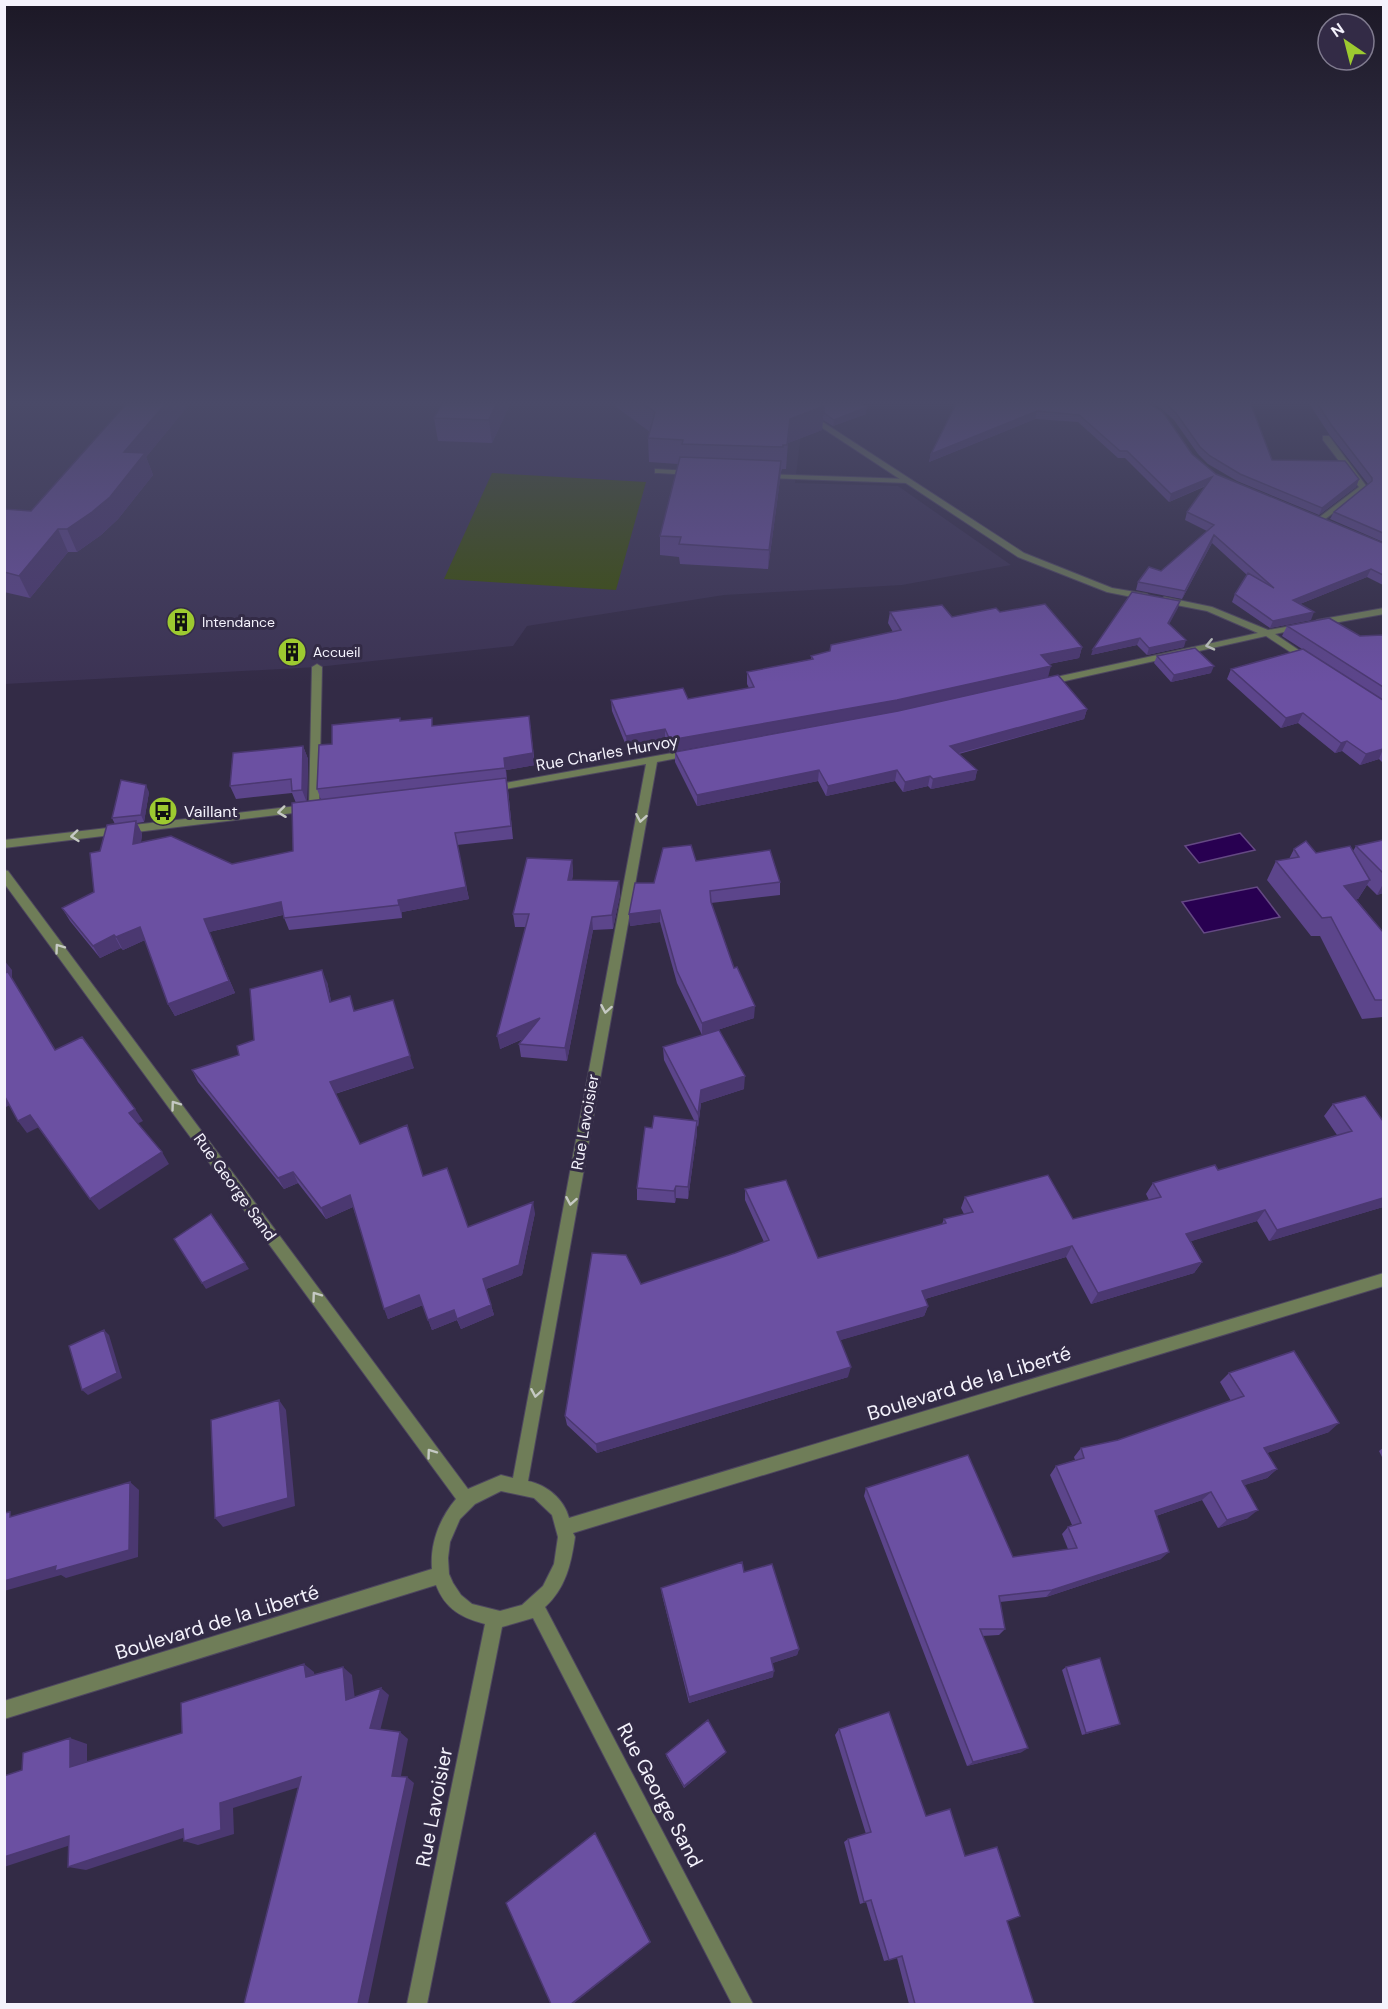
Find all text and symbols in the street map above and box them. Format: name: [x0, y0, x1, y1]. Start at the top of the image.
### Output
north arrow: [1316, 12, 1376, 72]
text: N: [1327, 18, 1348, 42]
building icon: Intendance: [165, 606, 197, 638]
place label: Intendance: [202, 613, 275, 631]
building icon: Accueil: [276, 636, 308, 668]
one-way arrow: [1206, 638, 1216, 651]
place label: Accueil: [313, 643, 360, 661]
street label: Rue Charles Hurvoy: [534, 730, 680, 776]
bus stop icon: Vaillant: [147, 795, 179, 827]
place label: Vaillant: [184, 801, 238, 822]
one-way arrow: [277, 805, 286, 817]
one-way arrow: [635, 813, 647, 822]
one-way arrow: [71, 829, 80, 842]
one-way arrow: [56, 943, 67, 954]
one-way arrow: [600, 1004, 613, 1014]
street label: Rue Lavoisier: [566, 1072, 604, 1172]
one-way arrow: [171, 1100, 182, 1111]
street label: Rue George Sand: [189, 1129, 281, 1245]
one-way arrow: [565, 1196, 578, 1206]
one-way arrow: [312, 1291, 323, 1302]
street label: Boulevard de la Liberté: [864, 1340, 1074, 1426]
one-way arrow: [530, 1388, 543, 1398]
one-way arrow: [428, 1448, 439, 1459]
street label: Boulevard de la Liberté: [112, 1579, 322, 1665]
street label: Rue George Sand: [611, 1718, 709, 1872]
street label: Rue Lavoisier: [410, 1745, 458, 1869]

